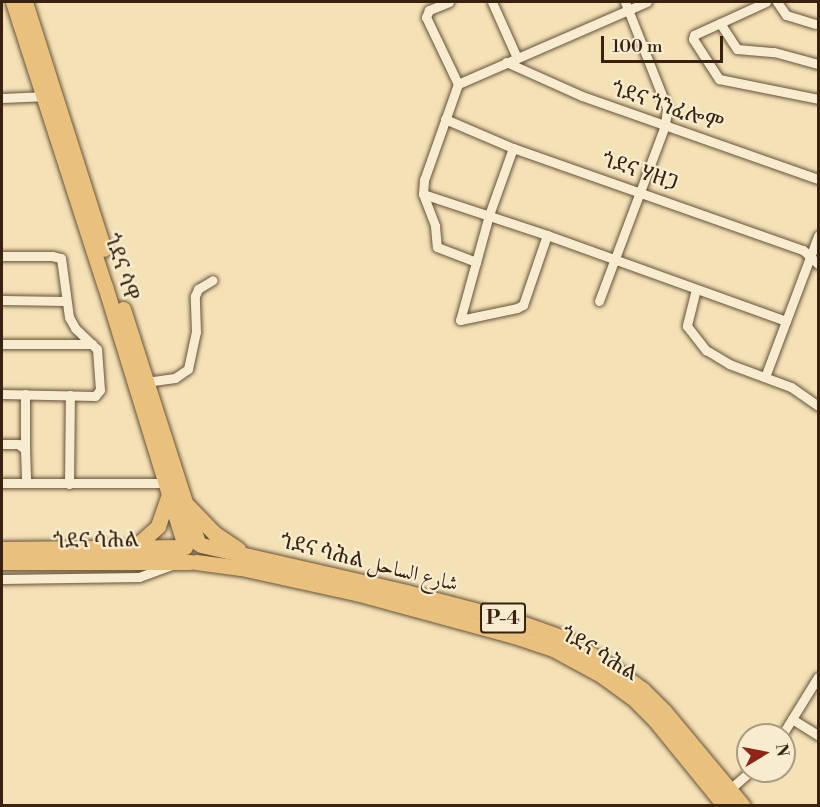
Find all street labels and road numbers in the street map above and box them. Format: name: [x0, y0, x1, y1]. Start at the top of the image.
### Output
street label: ጎደና ጎንፈሎም: [608, 76, 726, 138]
street label: ጎደና ሃዘጋ: [598, 147, 682, 197]
street label: ጎደና ሳዋ: [98, 230, 144, 304]
street label: ጎደና ሳሕል: [53, 528, 139, 554]
street label: ጎደና ሳሕል شارع الساحل: [277, 529, 461, 597]
road number: P-4: [479, 601, 527, 635]
street label: ጎደና ሳሕል: [556, 621, 642, 687]

